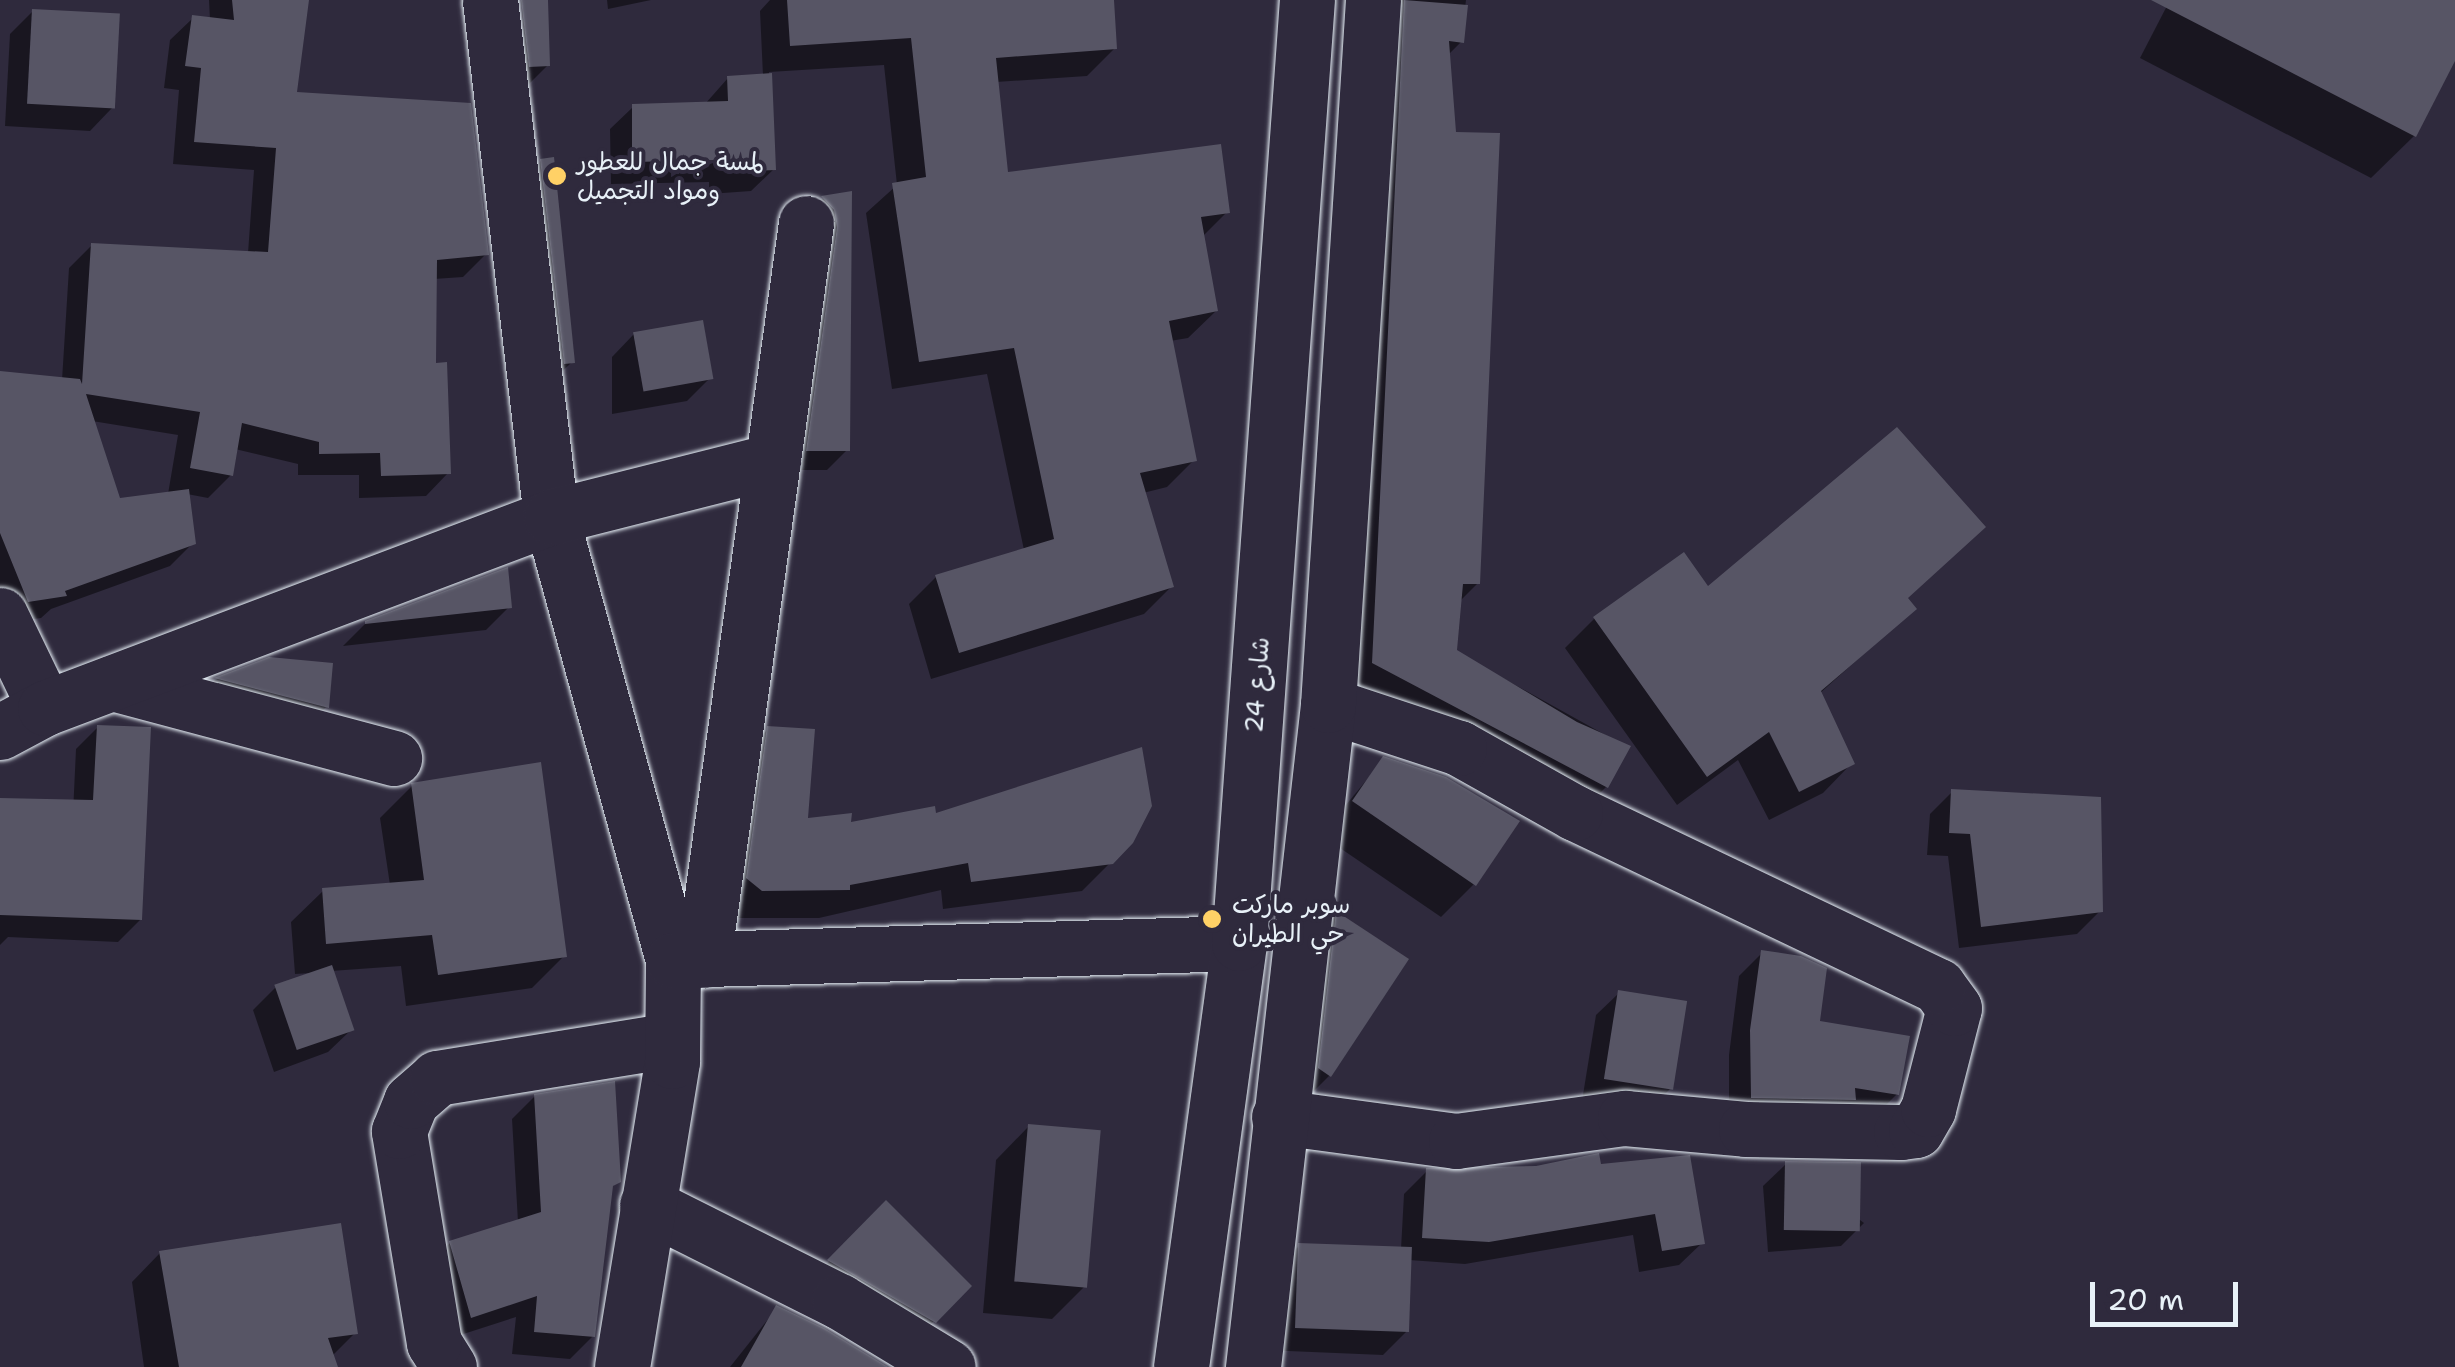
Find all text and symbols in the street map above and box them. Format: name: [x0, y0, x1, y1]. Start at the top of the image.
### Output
place label: لمسة جمال للعطور ومواد التجميل: [577, 147, 764, 206]
marker: لمسة جمال للعطور ومواد التجميل: [546, 165, 568, 187]
street label: شارع 24: [1239, 636, 1275, 734]
place label: سوبر ماركت حي الطيران: [1232, 890, 1350, 949]
marker: سوبر ماركت حي الطيران: [1201, 908, 1223, 930]
scale bar: [2095, 1262, 2242, 1324]
text: 20 m: [2107, 1279, 2184, 1320]

